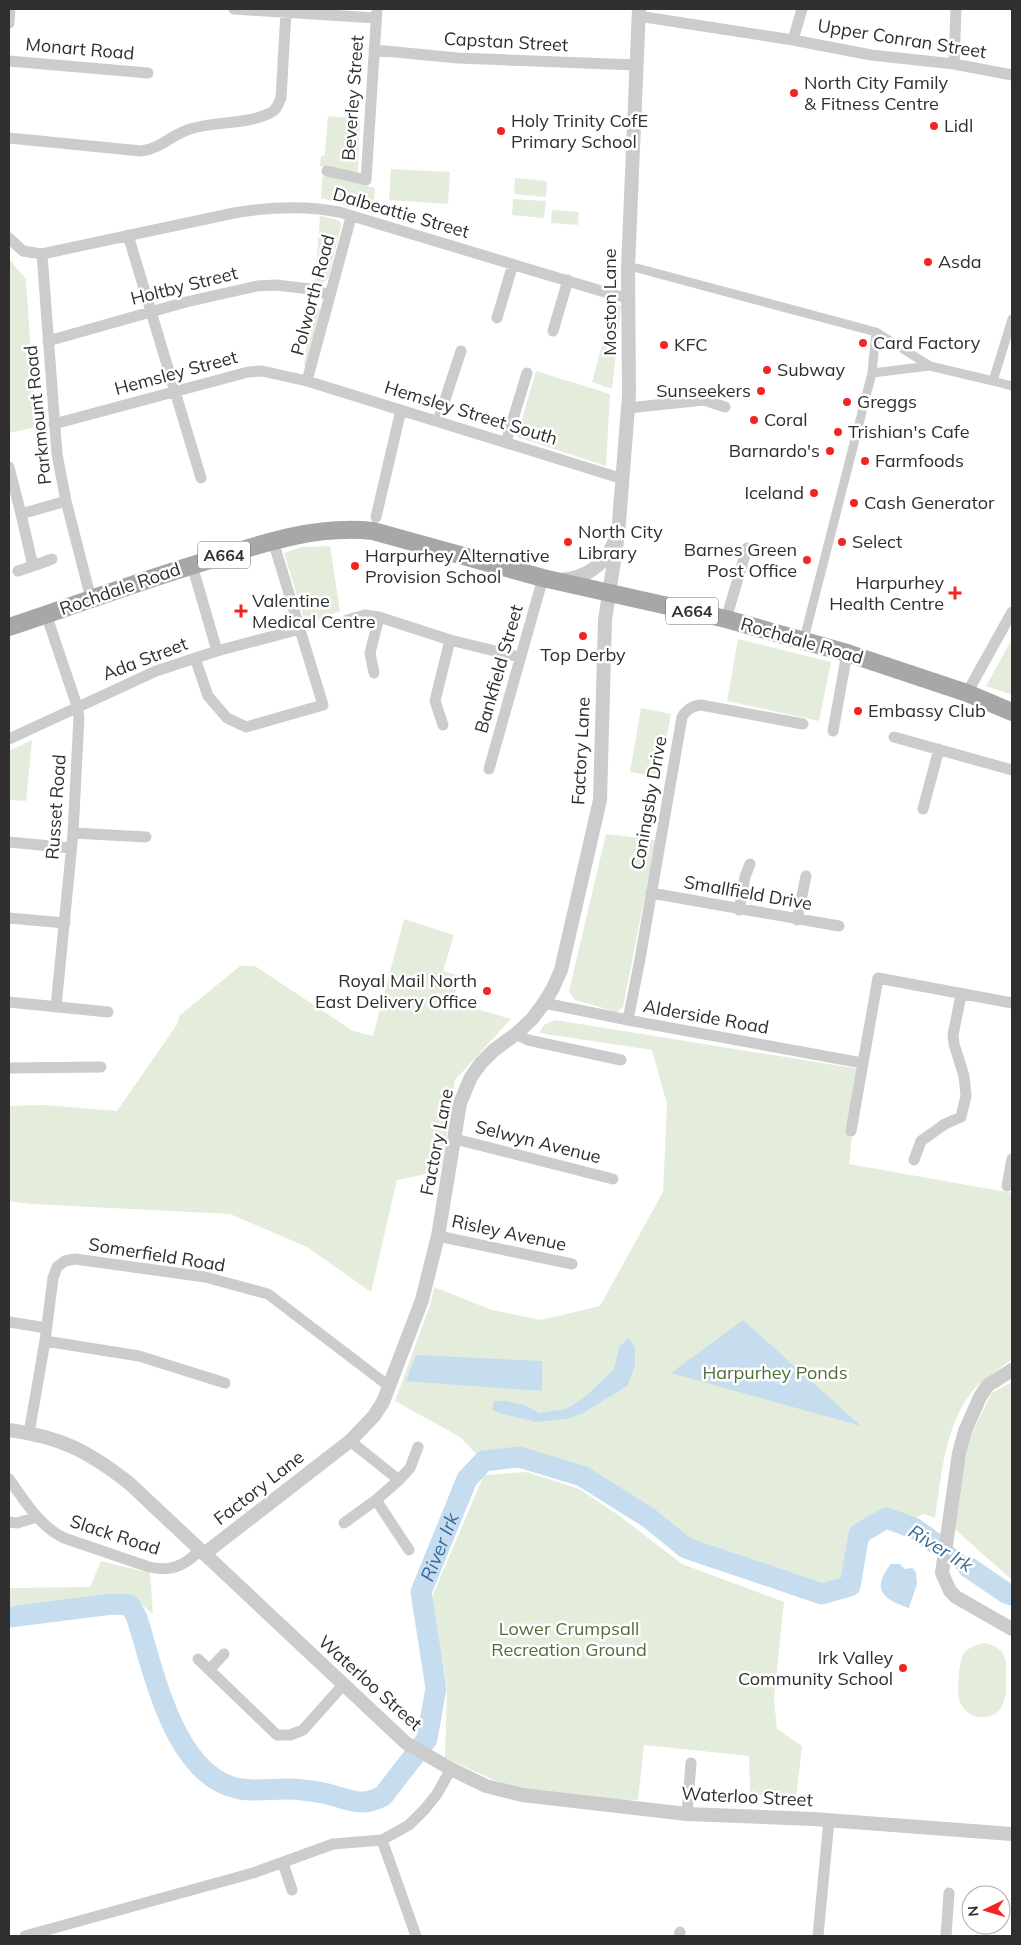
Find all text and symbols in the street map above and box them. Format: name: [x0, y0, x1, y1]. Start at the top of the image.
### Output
street label: Upper Conran Street: [816, 14, 988, 63]
street label: Capstan Street: [443, 27, 569, 56]
street label: Monart Road: [25, 32, 135, 65]
street label: Beverley Street: [337, 34, 368, 161]
place label: North City Family & Fitness Centre: [804, 71, 948, 115]
marker: North City Family & Fitness Centre: [788, 87, 800, 99]
place label: Holy Trinity CofE Primary School: [511, 109, 648, 153]
place label: Lidl: [944, 114, 973, 137]
marker: Lidl: [928, 120, 940, 132]
marker: Holy Trinity CofE Primary School: [495, 125, 507, 137]
street label: Dalbeattie Street: [330, 182, 472, 243]
street label: Polworth Road: [285, 232, 340, 358]
street label: Moston Lane: [598, 248, 621, 356]
place label: Asda: [938, 250, 982, 273]
marker: Asda: [922, 256, 934, 268]
street label: Holtby Street: [128, 261, 240, 310]
place label: Card Factory: [873, 331, 981, 354]
place label: KFC: [674, 333, 708, 356]
marker: Card Factory: [857, 337, 869, 349]
marker: KFC: [658, 339, 670, 351]
street label: Parkmount Road: [19, 344, 56, 486]
street label: Hemsley Street: [112, 345, 240, 400]
place label: Subway: [777, 358, 845, 381]
marker: Subway: [761, 364, 773, 376]
street label: Hemsley Street South: [382, 375, 560, 450]
place label: Sunseekers: [656, 379, 751, 402]
marker: Sunseekers: [755, 385, 767, 397]
place label: Greggs: [857, 390, 917, 413]
marker: Greggs: [841, 396, 853, 408]
place label: Coral: [764, 408, 808, 431]
marker: Coral: [748, 414, 760, 426]
place label: Trishian's Cafe: [848, 420, 969, 443]
marker: Trishian's Cafe: [832, 426, 844, 438]
place label: Barnardo's: [729, 439, 820, 462]
marker: Barnardo's: [824, 445, 836, 457]
place label: Farmfoods: [875, 449, 964, 472]
marker: Farmfoods: [859, 455, 871, 467]
place label: Iceland: [744, 481, 804, 504]
marker: Iceland: [808, 487, 820, 499]
place label: Cash Generator: [864, 491, 995, 514]
marker: Cash Generator: [848, 497, 860, 509]
place label: North City Library: [578, 520, 663, 564]
place label: Select: [852, 530, 902, 553]
marker: North City Library: [562, 536, 574, 548]
marker: Select: [836, 536, 848, 548]
place label: Barnes Green Post Office: [684, 538, 797, 582]
road number: A664: [198, 542, 250, 568]
place label: Harpurhey Alternative Provision School: [365, 544, 550, 588]
marker: Barnes Green Post Office: [801, 554, 813, 566]
street label: Rochdale Road: [56, 557, 183, 620]
marker: Harpurhey Alternative Provision School: [349, 560, 361, 572]
place label: Harpurhey Health Centre: [829, 571, 944, 615]
marker: Harpurhey Health Centre: [948, 586, 962, 600]
place label: Valentine Medical Centre: [252, 589, 375, 633]
road number: A664: [666, 598, 718, 624]
street label: Bankfield Street: [469, 602, 528, 736]
marker: Valentine Medical Centre: [234, 604, 248, 618]
street label: Rochdale Road: [738, 612, 866, 669]
marker: Top Derby: [577, 630, 589, 642]
street label: Ada Street: [99, 632, 191, 685]
place label: Top Derby: [540, 643, 626, 666]
street label: Factory Lane: [566, 696, 595, 806]
place label: Embassy Club: [868, 699, 986, 722]
marker: Embassy Club: [852, 705, 864, 717]
street label: Coningsby Drive: [625, 734, 672, 872]
street label: Russet Road: [40, 753, 71, 860]
street label: Smallfield Drive: [682, 870, 814, 915]
place label: Royal Mail North East Delivery Office: [315, 969, 477, 1013]
marker: Royal Mail North East Delivery Office: [481, 985, 493, 997]
street label: Alderside Road: [641, 994, 771, 1039]
street label: Factory Lane: [415, 1087, 458, 1197]
street label: Selwyn Avenue: [473, 1115, 603, 1168]
street label: Risley Avenue: [450, 1209, 569, 1256]
street label: Somerfield Road: [87, 1232, 227, 1277]
park label: Harpurhey Ponds: [702, 1361, 848, 1384]
street label: Factory Lane: [209, 1445, 308, 1530]
water label: River Irk: [415, 1508, 464, 1585]
street label: Slack Road: [67, 1509, 163, 1560]
water label: River Irk: [904, 1519, 979, 1578]
park label: Lower Crumpsall Recreation Ground: [491, 1617, 647, 1661]
street label: Waterloo Street: [314, 1630, 427, 1735]
place label: Irk Valley Community School: [738, 1646, 893, 1690]
marker: Irk Valley Community School: [897, 1662, 909, 1674]
street label: Waterloo Street: [681, 1782, 813, 1811]
north arrow: [961, 1885, 1011, 1935]
text: N: [964, 1905, 982, 1917]

